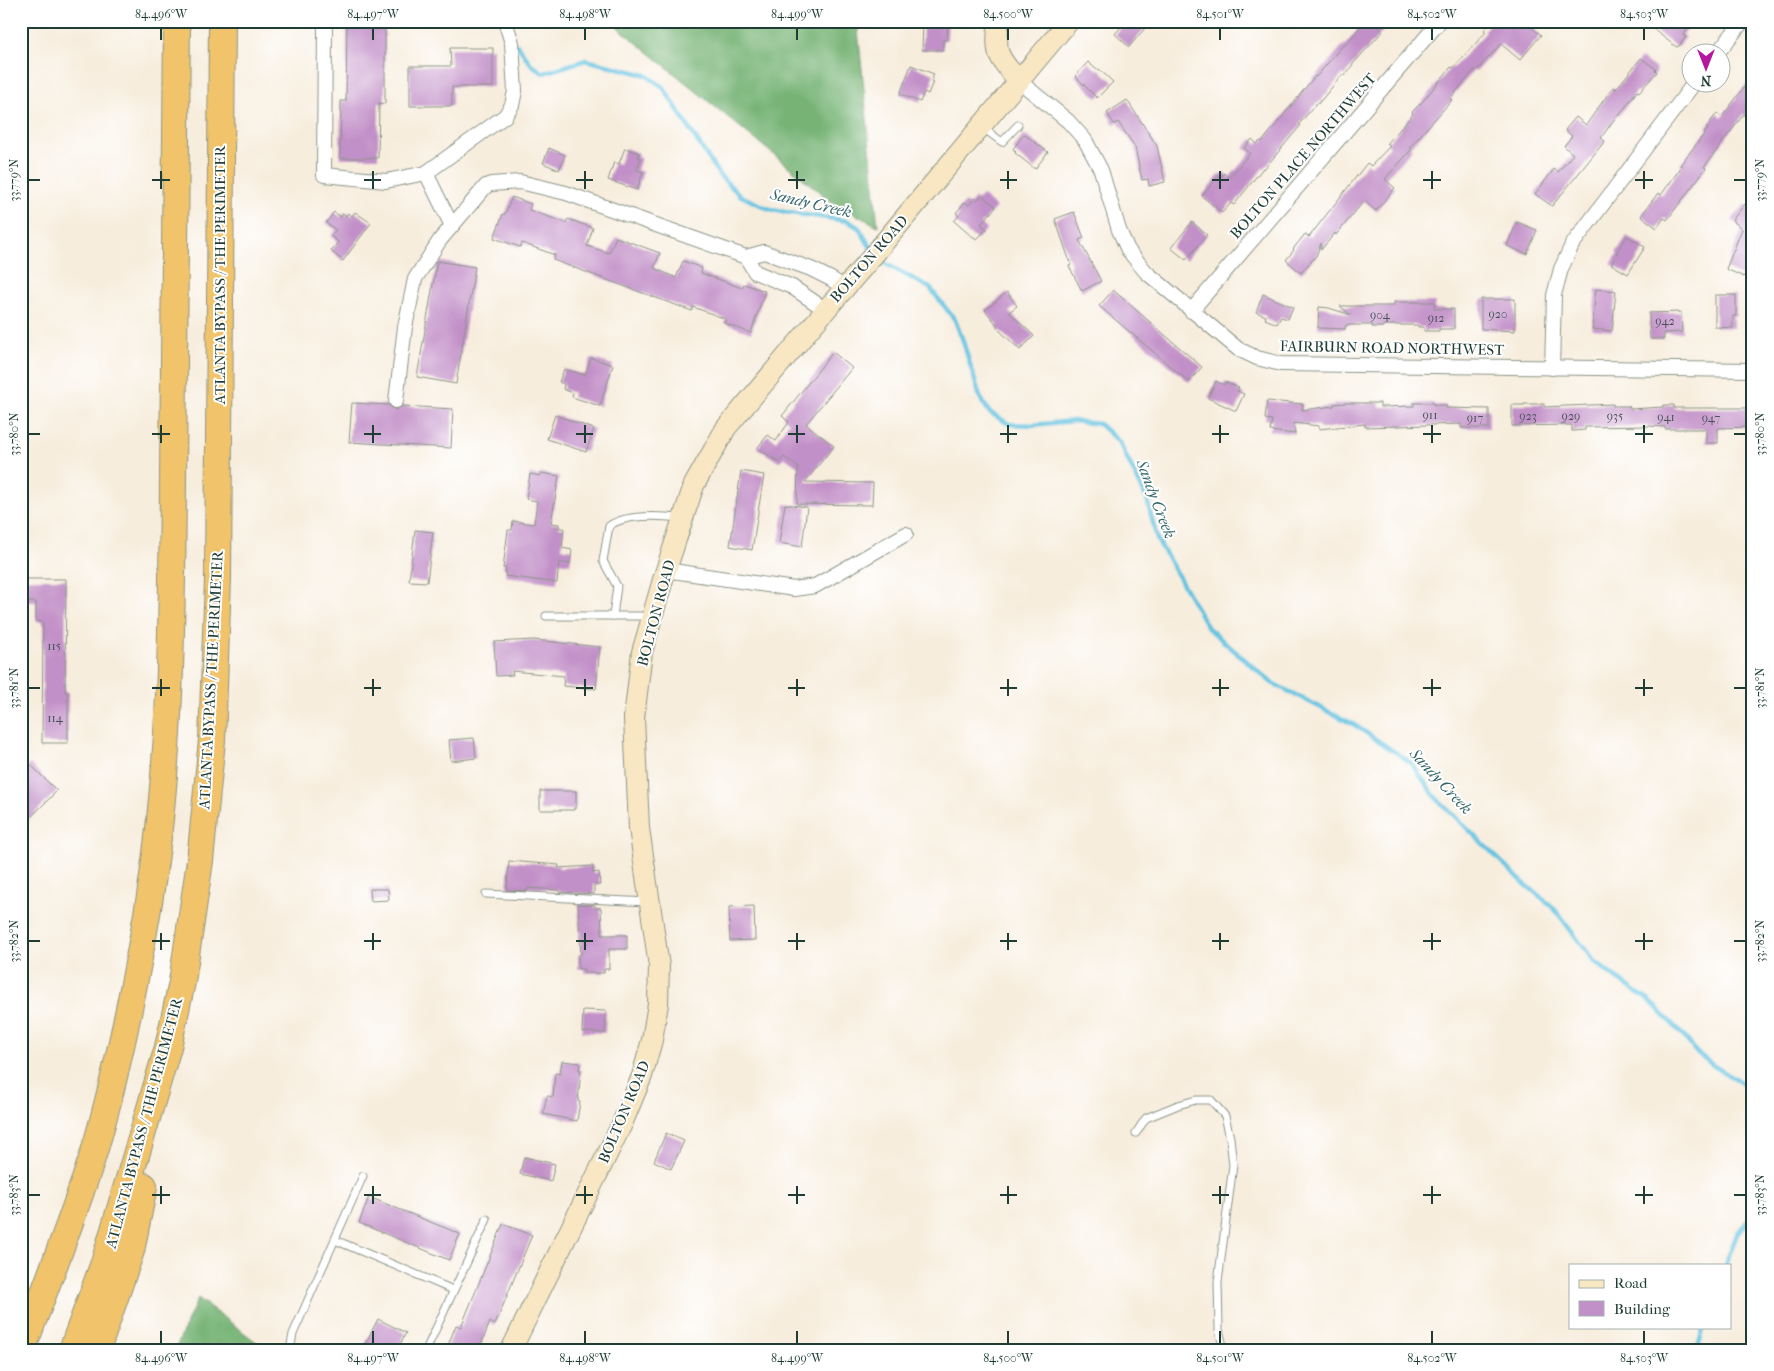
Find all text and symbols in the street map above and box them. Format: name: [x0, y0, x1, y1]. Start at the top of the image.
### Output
text: 84.496°W: [135, 7, 188, 21]
text: 84.497°W: [347, 7, 400, 21]
text: 84.498°W: [559, 7, 612, 21]
text: 84.499°W: [771, 7, 824, 21]
text: 84.500°W: [983, 7, 1034, 21]
text: 84.501°W: [1196, 7, 1245, 21]
text: 84.502°W: [1407, 7, 1458, 21]
text: 84.503°W: [1620, 7, 1669, 21]
north arrow: [1682, 42, 1732, 92]
street label: BOLTON PLACE NORTHWEST: [1226, 69, 1380, 242]
text: N: [1700, 72, 1711, 89]
street label: ATLANTA BYPASS / THE PERIMETER: [211, 145, 229, 405]
text: 33.779°N: [7, 159, 21, 201]
text: 33.779°N: [1753, 159, 1767, 201]
water label: Sandy Creek: [768, 184, 854, 222]
street label: BOLTON ROAD: [826, 212, 912, 306]
house number: 920: [1488, 307, 1508, 321]
house number: 904: [1370, 308, 1391, 322]
house number: 912: [1428, 311, 1444, 325]
house number: 942: [1655, 314, 1675, 328]
street label: FAIRBURN ROAD NORTHWEST: [1280, 337, 1505, 359]
house number: 911: [1423, 408, 1437, 422]
house number: 923: [1519, 409, 1537, 423]
house number: 929: [1562, 409, 1580, 423]
house number: 935: [1607, 409, 1623, 423]
house number: 941: [1657, 410, 1675, 424]
house number: 917: [1467, 411, 1483, 425]
house number: 947: [1702, 411, 1721, 425]
text: 33.780°N: [7, 412, 21, 456]
text: 33.780°N: [1753, 412, 1767, 456]
water label: Sandy Creek: [1132, 456, 1180, 541]
street label: ATLANTA BYPASS / THE PERIMETER: [195, 549, 227, 811]
street label: BOLTON ROAD: [633, 558, 679, 668]
house number: 115: [47, 639, 61, 653]
text: 33.781°N: [7, 667, 21, 709]
text: 33.781°N: [1753, 667, 1767, 709]
house number: 114: [47, 711, 64, 725]
water label: Sandy Creek: [1405, 743, 1476, 818]
text: 33.782°N: [7, 920, 21, 962]
text: 33.782°N: [1753, 920, 1767, 962]
street label: ATLANTA BYPASS / THE PERIMETER: [102, 995, 186, 1251]
street label: BOLTON ROAD: [594, 1058, 654, 1166]
text: 33.783°N: [7, 1174, 21, 1216]
text: 33.783°N: [1753, 1174, 1767, 1216]
legend: [1569, 1264, 1732, 1328]
text: Road: [1614, 1274, 1648, 1292]
text: Building: [1614, 1300, 1671, 1318]
text: 84.496°W: [135, 1351, 188, 1365]
text: 84.497°W: [347, 1351, 400, 1365]
text: 84.498°W: [559, 1351, 612, 1365]
text: 84.499°W: [771, 1351, 824, 1365]
text: 84.500°W: [983, 1351, 1034, 1365]
text: 84.501°W: [1196, 1351, 1245, 1365]
text: 84.502°W: [1407, 1351, 1458, 1365]
text: 84.503°W: [1620, 1351, 1669, 1365]

